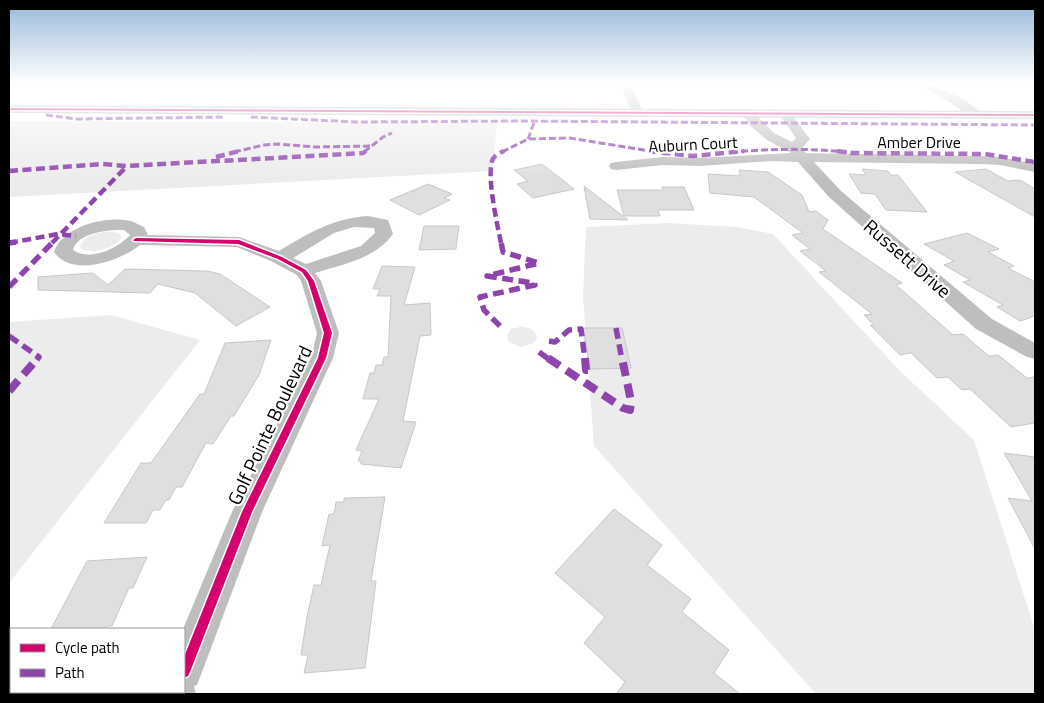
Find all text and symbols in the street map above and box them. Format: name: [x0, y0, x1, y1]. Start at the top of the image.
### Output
street label: Auburn Court: [648, 130, 739, 158]
street label: Amber Drive: [877, 130, 961, 154]
street label: Russett Drive: [858, 212, 958, 304]
street label: Golf Pointe Boulevard: [219, 340, 319, 510]
legend: [10, 628, 185, 693]
text: Cycle path: [55, 636, 120, 659]
text: Path: [55, 661, 85, 684]

